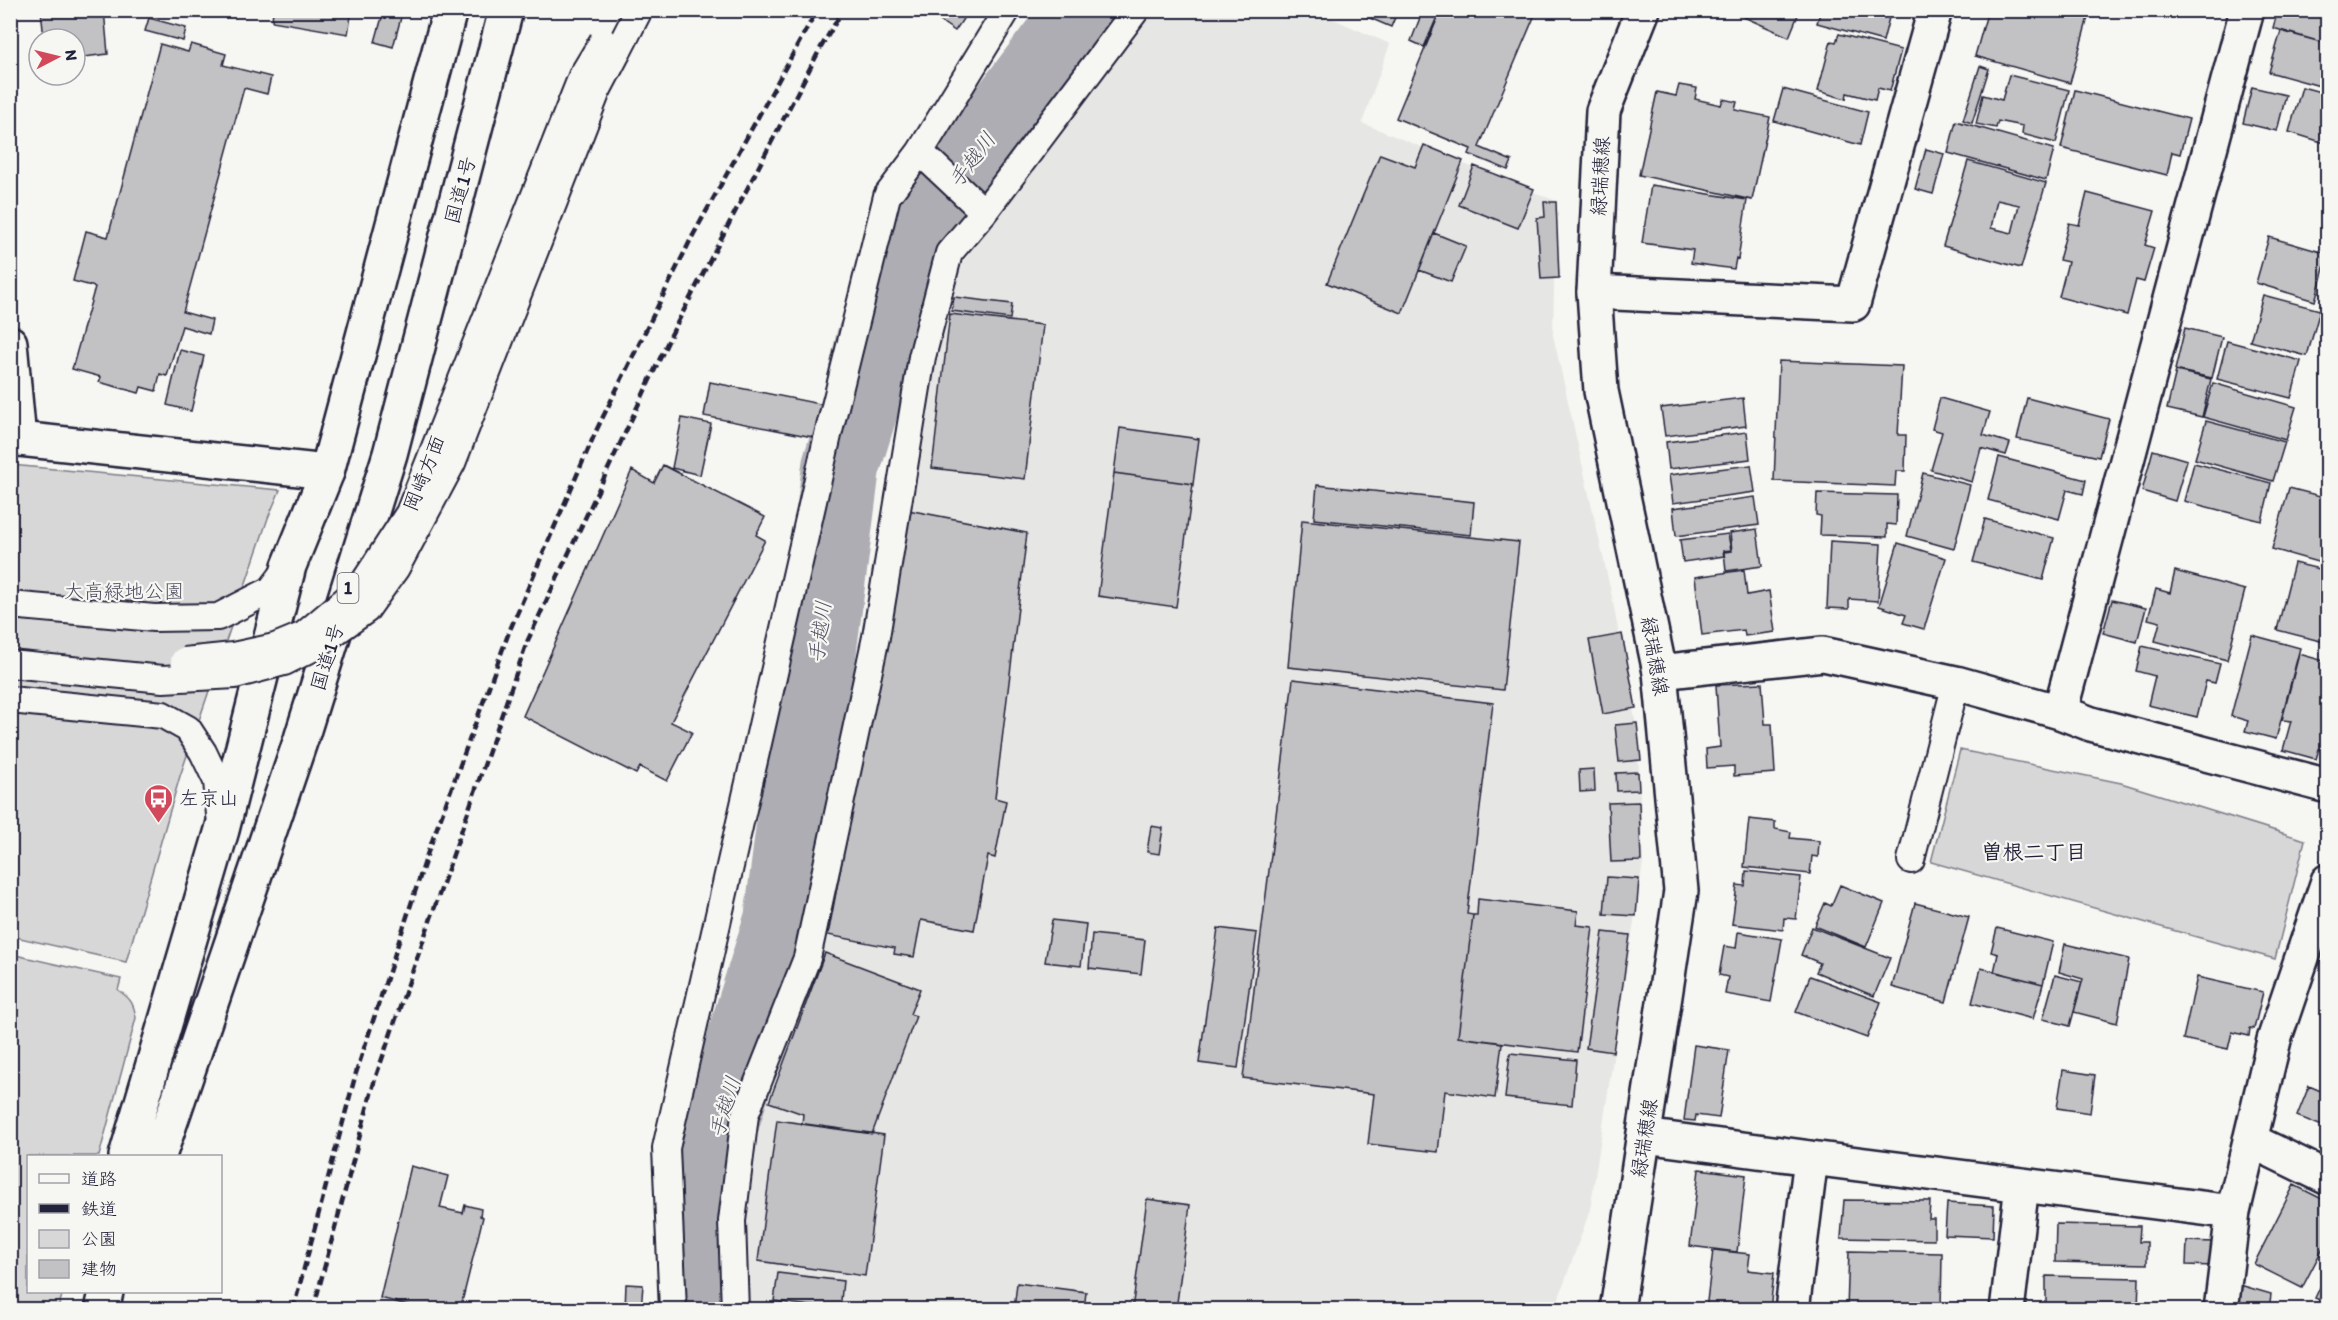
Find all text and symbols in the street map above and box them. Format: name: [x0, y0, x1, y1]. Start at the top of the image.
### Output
north arrow: [27, 27, 87, 87]
text: N: [61, 49, 81, 62]
water label: 手越川: [943, 127, 1001, 192]
street label: 緑瑞穂線: [1586, 135, 1614, 217]
street label: 国道1号: [439, 153, 481, 227]
street label: 岡崎方面: [398, 431, 450, 515]
road number: 1: [338, 573, 358, 603]
park label: 大高緑地公園: [64, 579, 184, 603]
water label: 手越川: [803, 599, 836, 665]
street label: 緑瑞穂線: [1636, 615, 1674, 697]
street label: 国道1号: [305, 620, 349, 694]
bus stop icon: 左京山: [142, 782, 174, 824]
place label: 左京山: [179, 786, 239, 810]
district label: 曽根二丁目: [1982, 839, 2087, 864]
water label: 手越川: [703, 1073, 746, 1141]
street label: 緑瑞穂線: [1626, 1097, 1662, 1179]
legend: [27, 1155, 222, 1293]
text: 道路: [81, 1168, 117, 1190]
text: 鉄道: [81, 1198, 117, 1220]
text: 公園: [81, 1228, 117, 1250]
text: 建物: [81, 1258, 117, 1280]

